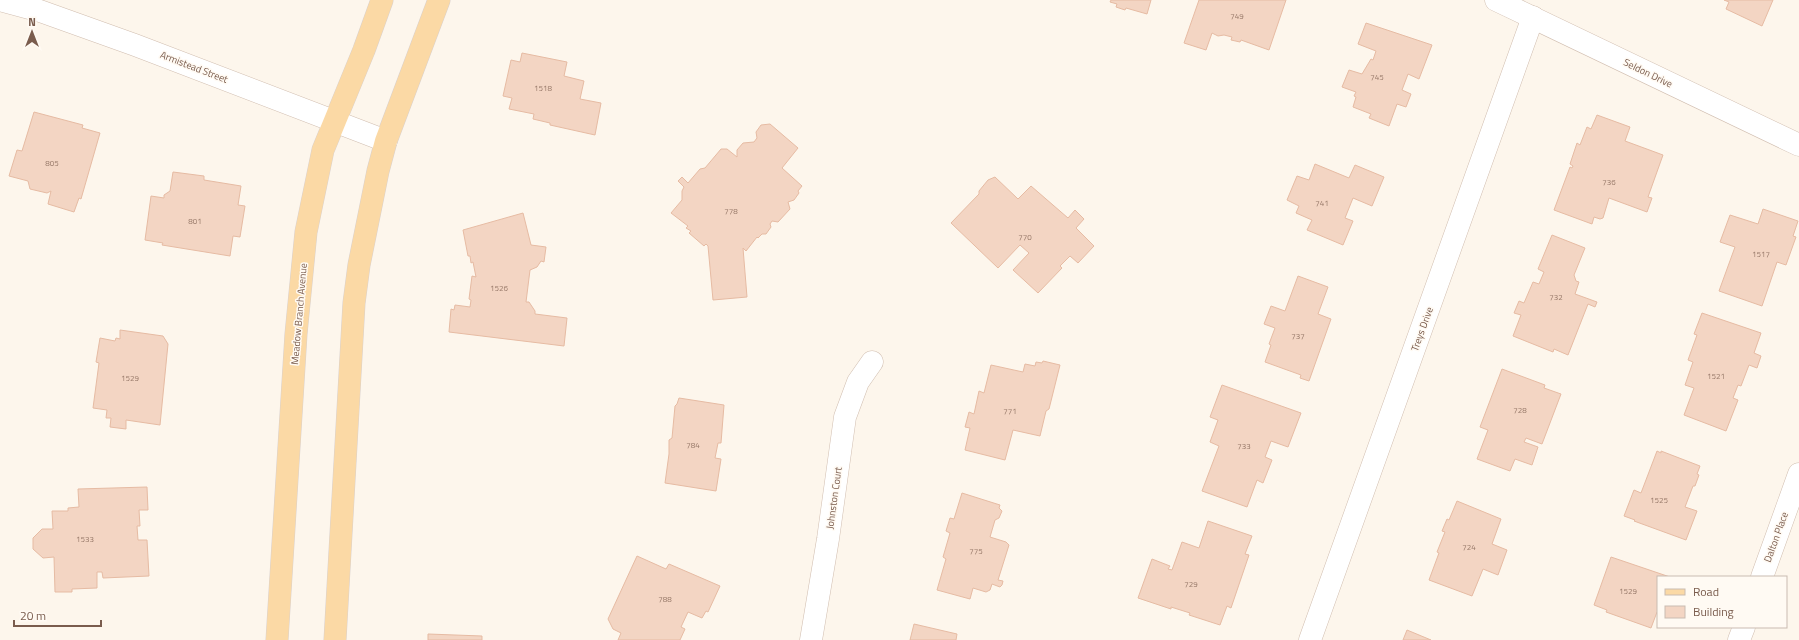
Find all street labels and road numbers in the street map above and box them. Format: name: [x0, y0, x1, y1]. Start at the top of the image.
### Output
street label: Armistead Street: [158, 47, 230, 87]
street label: Seldon Drive: [1621, 55, 1675, 91]
street label: Meadow Branch Avenue: [287, 263, 311, 365]
street label: Treys Drive: [1407, 305, 1437, 353]
street label: Johnston Court: [822, 465, 846, 530]
street label: Dalton Place: [1760, 510, 1792, 564]

